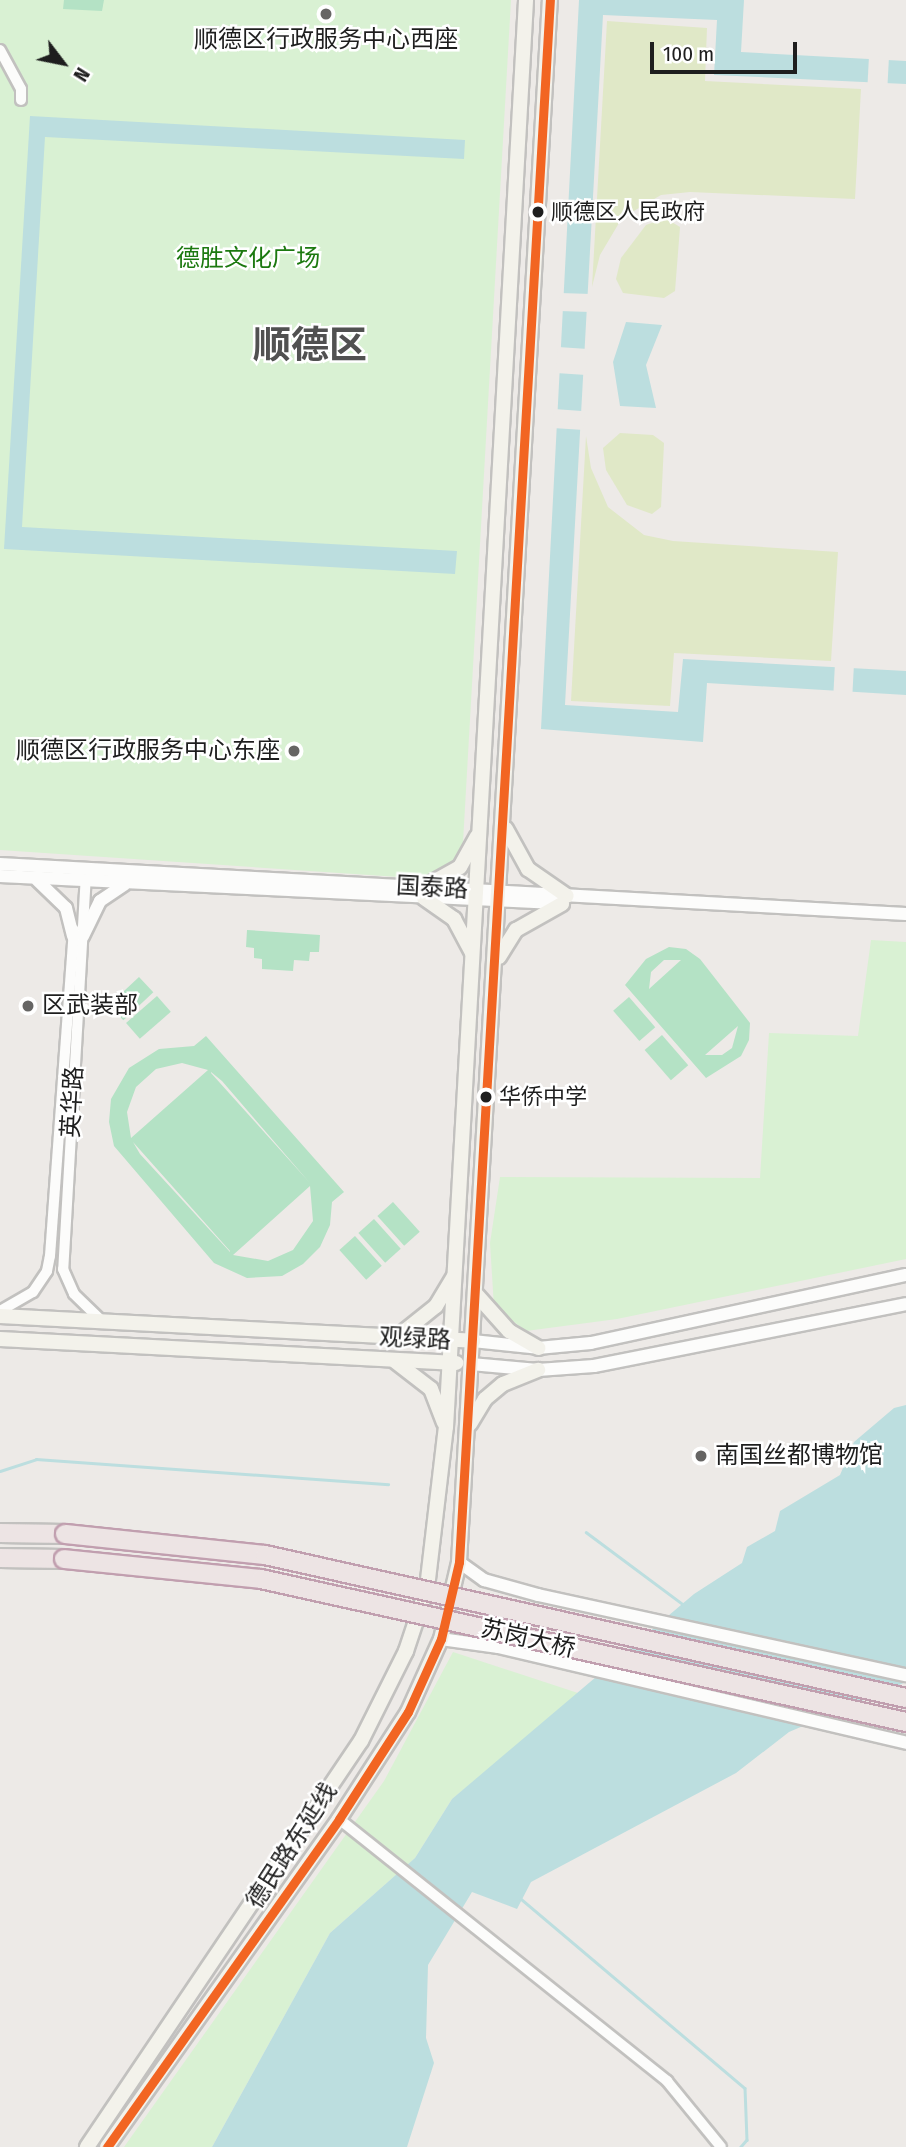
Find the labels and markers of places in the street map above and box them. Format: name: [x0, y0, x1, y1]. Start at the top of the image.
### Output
marker: 顺德区行政服务中心西座: [318, 6, 334, 22]
place label: 顺德区行政服务中心西座: [194, 26, 458, 54]
place label: 顺德区人民政府: [551, 199, 705, 225]
marker: 顺德区人民政府: [531, 205, 545, 219]
place label: 顺德区行政服务中心东座: [16, 737, 280, 765]
marker: 顺德区行政服务中心东座: [286, 743, 302, 759]
place label: 区武装部: [42, 992, 138, 1020]
marker: 区武装部: [20, 998, 36, 1014]
place label: 华侨中学: [499, 1084, 587, 1110]
marker: 华侨中学: [479, 1090, 493, 1104]
place label: 南国丝都博物馆: [715, 1442, 883, 1470]
marker: 南国丝都博物馆: [693, 1448, 709, 1464]

